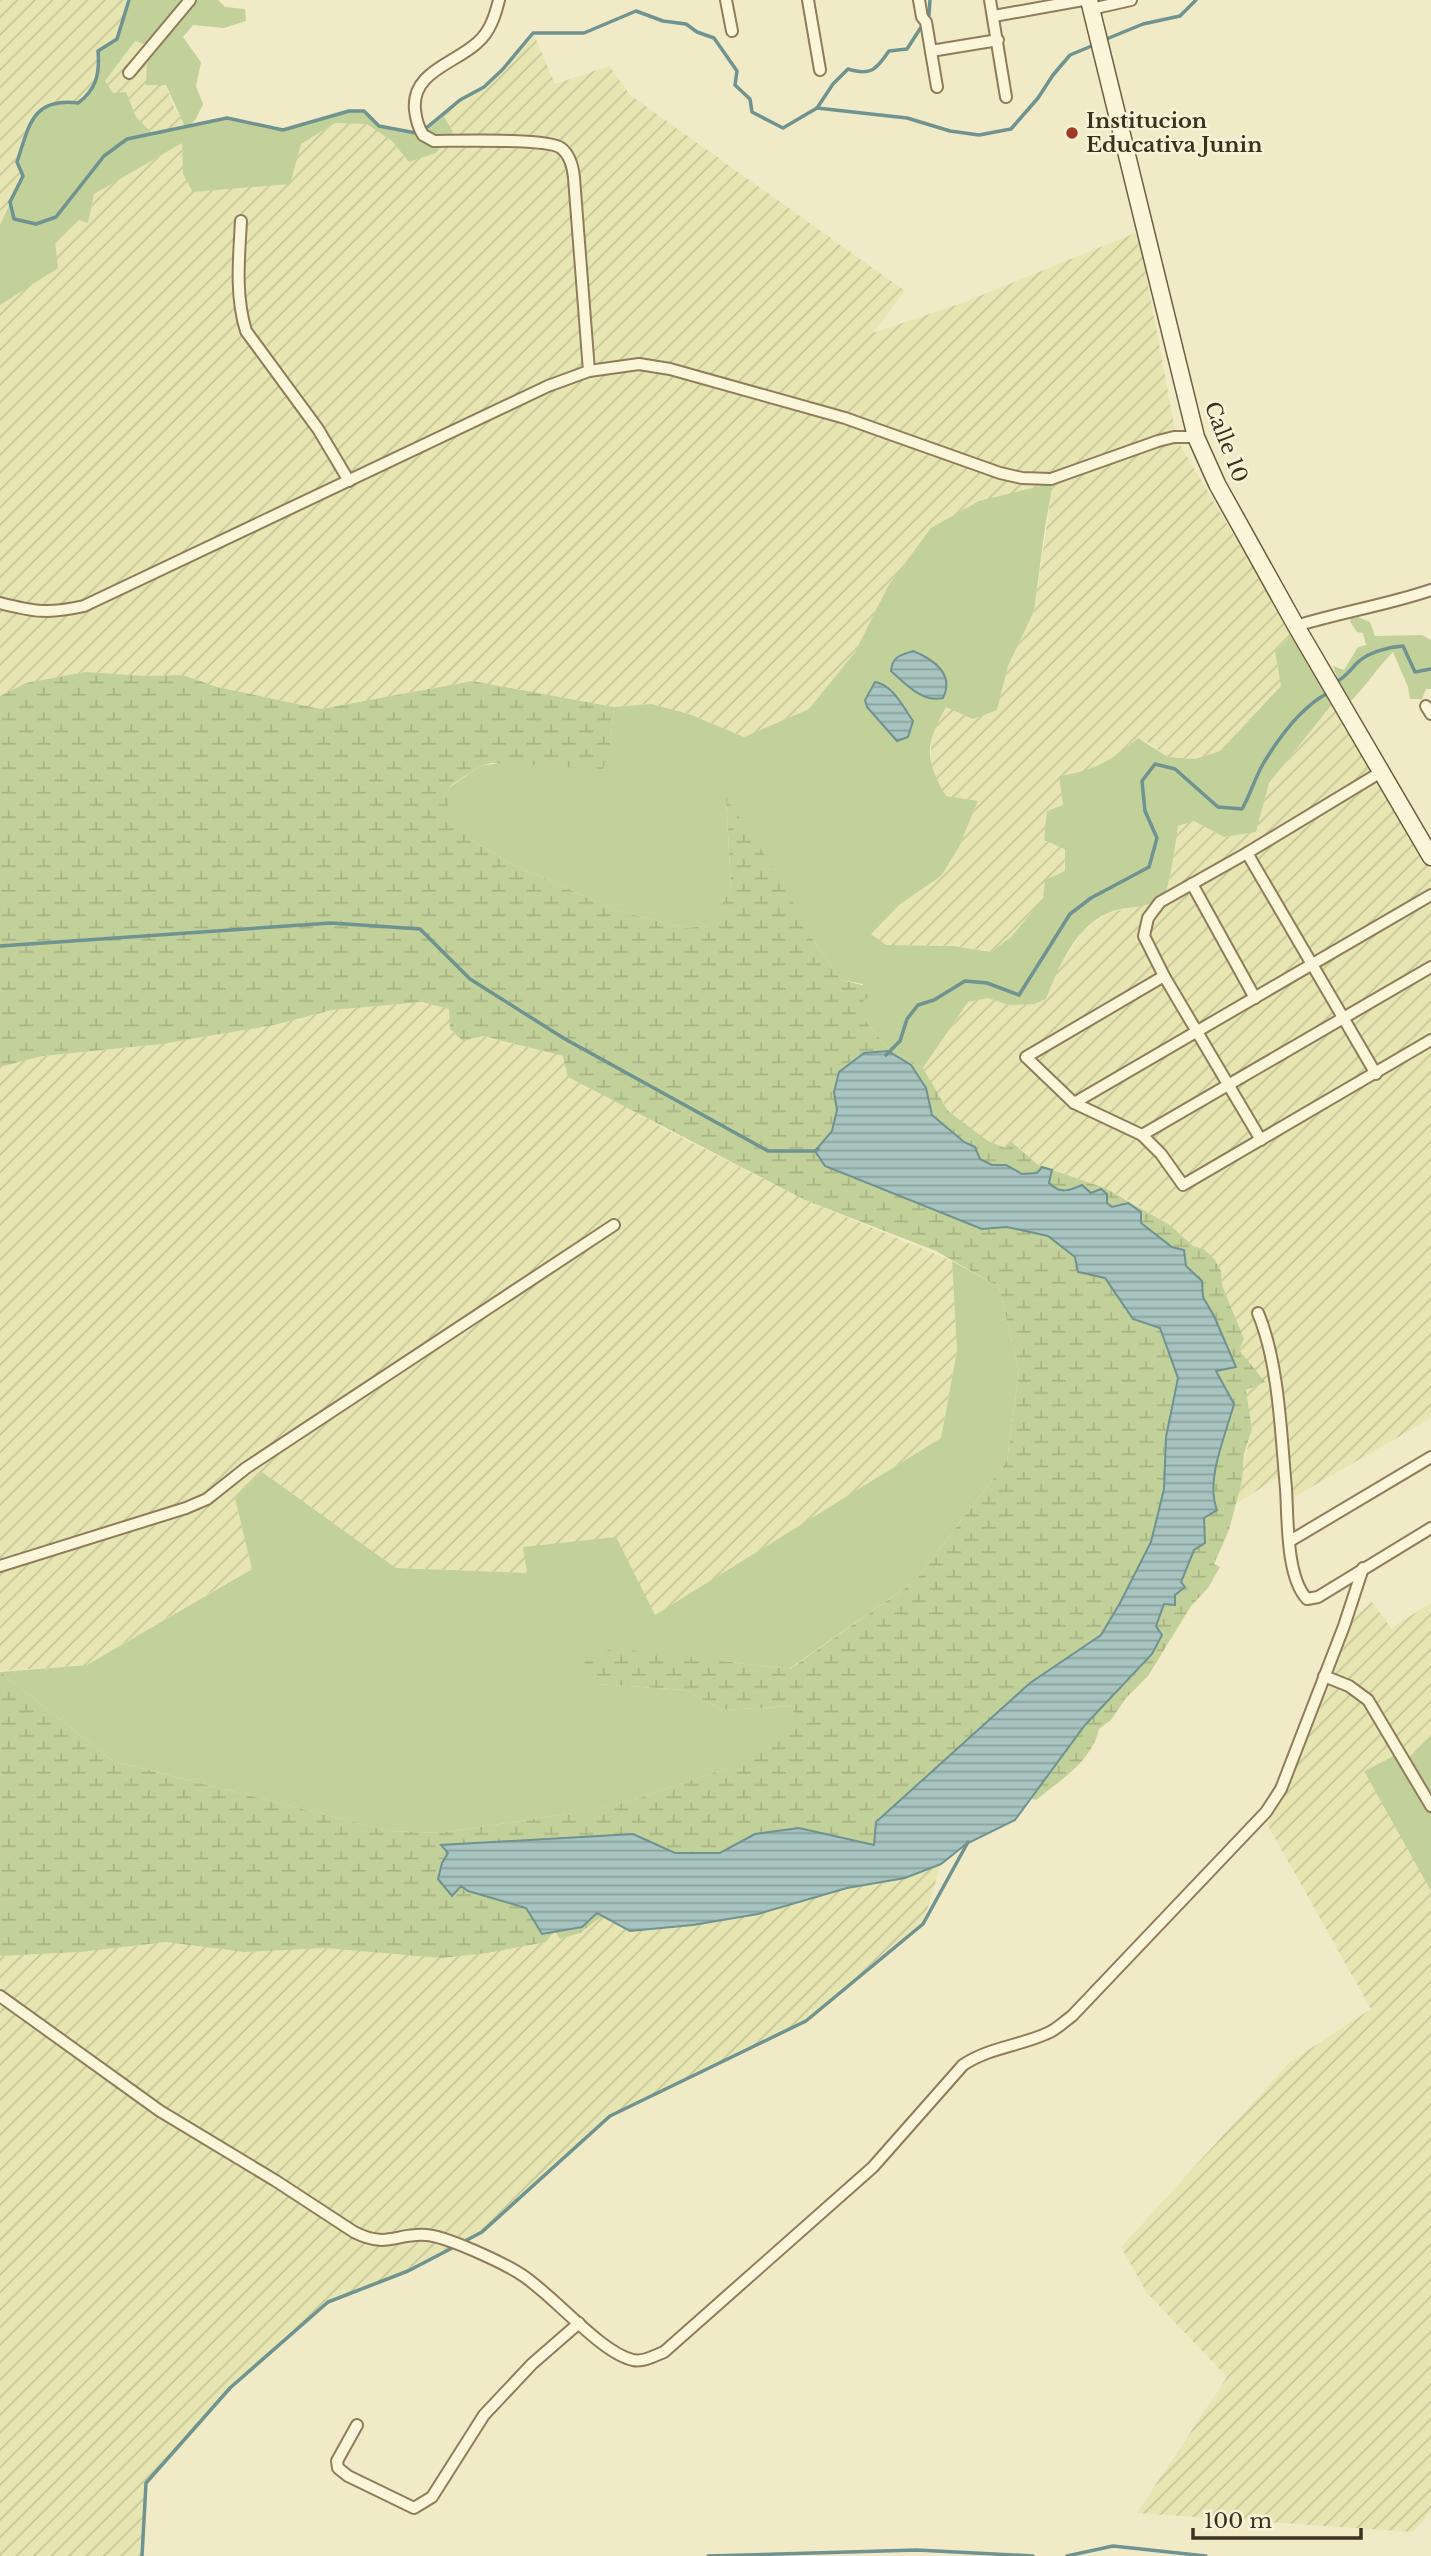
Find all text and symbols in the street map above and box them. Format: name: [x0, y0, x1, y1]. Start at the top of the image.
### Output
place label: Institucion Educativa Junin: [1086, 108, 1262, 158]
marker: Institucion Educativa Junin: [1064, 125, 1080, 141]
street label: Calle 10: [1199, 398, 1253, 486]
scale bar: [1193, 2496, 1361, 2540]
text: 100 m: [1204, 2508, 1272, 2534]

